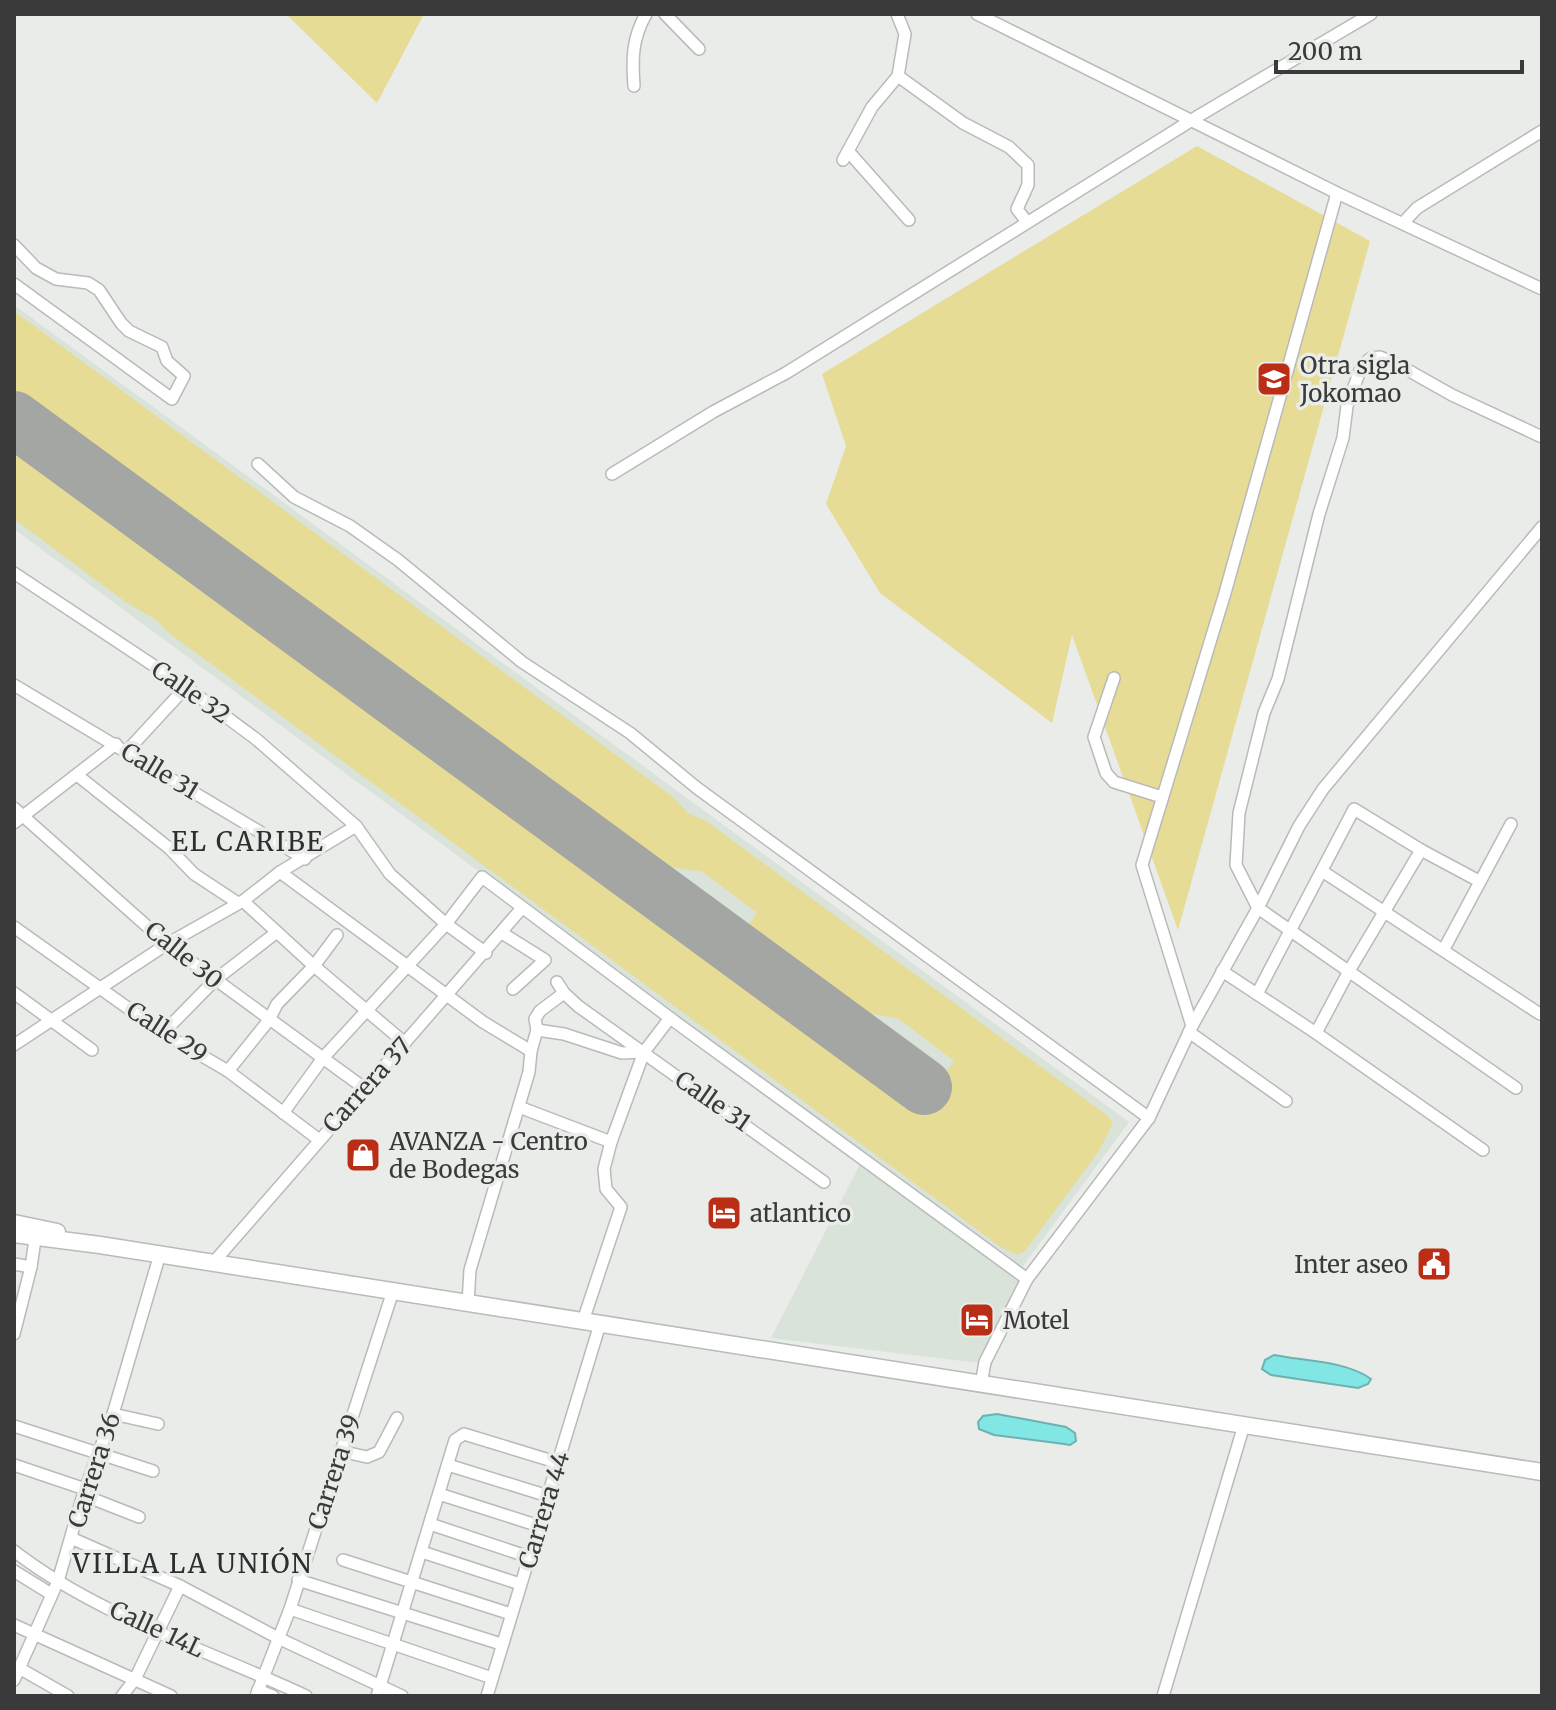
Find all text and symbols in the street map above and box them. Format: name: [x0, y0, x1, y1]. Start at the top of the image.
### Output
scale bar: [1276, 24, 1522, 74]
text: 200 m: [1288, 36, 1363, 67]
place label: Otra sigla Jokomao: [1299, 350, 1410, 409]
school or university icon: Otra sigla Jokomao: [1255, 360, 1293, 398]
street label: Calle 32: [146, 654, 236, 730]
street label: Calle 31: [115, 736, 205, 806]
district label: EL CARIBE: [171, 825, 325, 858]
street label: Calle 30: [139, 914, 229, 996]
street label: Calle 29: [121, 994, 213, 1070]
street label: Carrera 37: [316, 1031, 418, 1139]
street label: Calle 31: [669, 1064, 757, 1138]
place label: AVANZA - Centro de Bodegas: [388, 1126, 588, 1185]
shop icon: AVANZA - Centro de Bodegas: [344, 1136, 382, 1174]
hotel icon: atlantico: [705, 1194, 743, 1232]
place label: atlantico: [750, 1198, 851, 1229]
public building icon: Inter aseo: [1415, 1245, 1453, 1283]
place label: Inter aseo: [1294, 1249, 1408, 1280]
hotel icon: Motel: [958, 1301, 996, 1339]
place label: Motel: [1003, 1305, 1069, 1336]
street label: Carrera 36: [61, 1408, 127, 1532]
street label: Carrera 39: [301, 1411, 367, 1533]
street label: Carrera 44: [511, 1447, 577, 1572]
district label: VILLA LA UNIÓN: [72, 1546, 313, 1580]
street label: Calle 14L: [105, 1594, 209, 1664]

